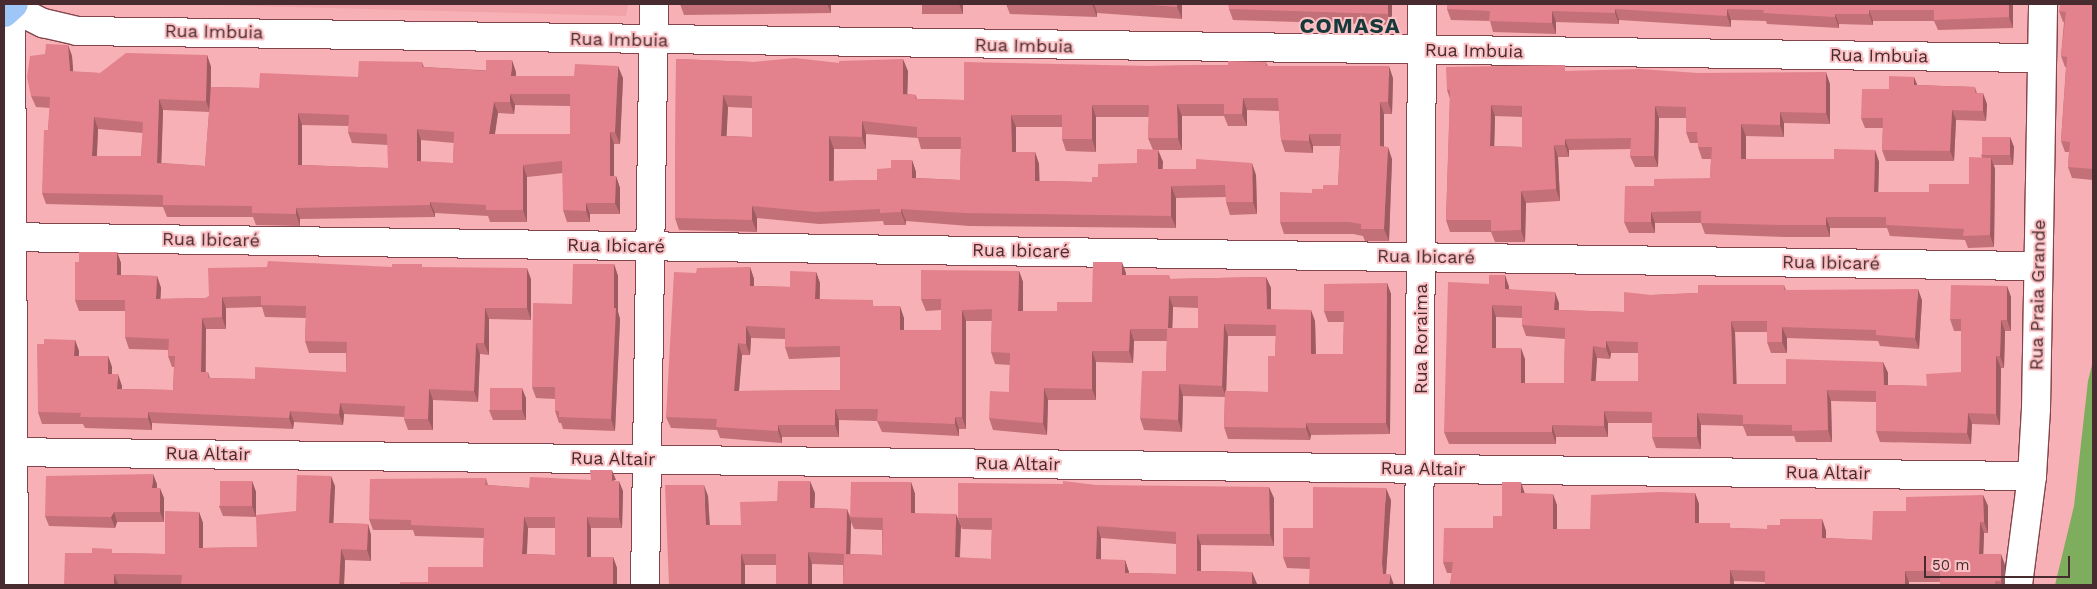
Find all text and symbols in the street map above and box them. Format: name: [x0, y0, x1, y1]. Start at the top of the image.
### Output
district label: COMASA: [1299, 13, 1401, 39]
street label: Rua Imbuia: [164, 20, 264, 44]
street label: Rua Imbuia: [569, 28, 669, 52]
street label: Rua Imbuia: [974, 34, 1074, 58]
street label: Rua Imbuia: [1424, 39, 1524, 63]
street label: Rua Imbuia: [1829, 44, 1929, 68]
street label: Rua Praia Grande: [2026, 219, 2050, 371]
street label: Rua Ibicaré: [162, 228, 260, 252]
street label: Rua Ibicaré: [567, 234, 665, 258]
street label: Rua Ibicaré: [972, 239, 1070, 263]
street label: Rua Ibicaré: [1377, 245, 1475, 269]
street label: Rua Ibicaré: [1782, 251, 1880, 275]
street label: Rua Roraima: [1410, 283, 1432, 395]
street label: Rua Altair: [165, 442, 251, 466]
street label: Rua Altair: [570, 447, 656, 471]
street label: Rua Altair: [975, 452, 1061, 476]
street label: Rua Altair: [1380, 457, 1466, 481]
street label: Rua Altair: [1785, 461, 1871, 485]
scale bar: [1927, 546, 2073, 578]
text: 50 m: [1932, 556, 1969, 574]

